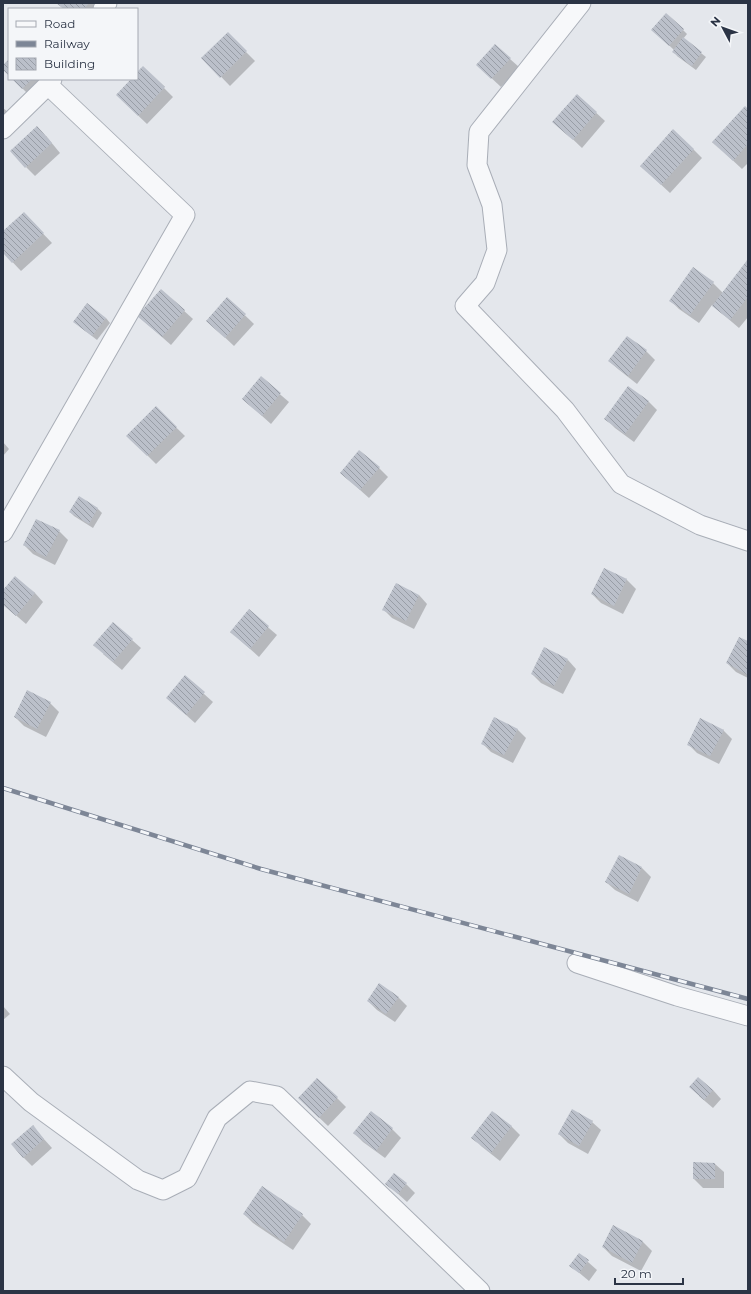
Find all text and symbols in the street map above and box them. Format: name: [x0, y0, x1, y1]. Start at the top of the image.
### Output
legend: [8, 8, 138, 80]
north arrow: [703, 8, 743, 48]
text: N: [707, 13, 724, 29]
text: Road: [44, 16, 75, 31]
text: Railway: [44, 36, 90, 51]
text: Building: [44, 56, 95, 71]
scale bar: [615, 1260, 683, 1286]
text: 20 m: [621, 1266, 652, 1281]

